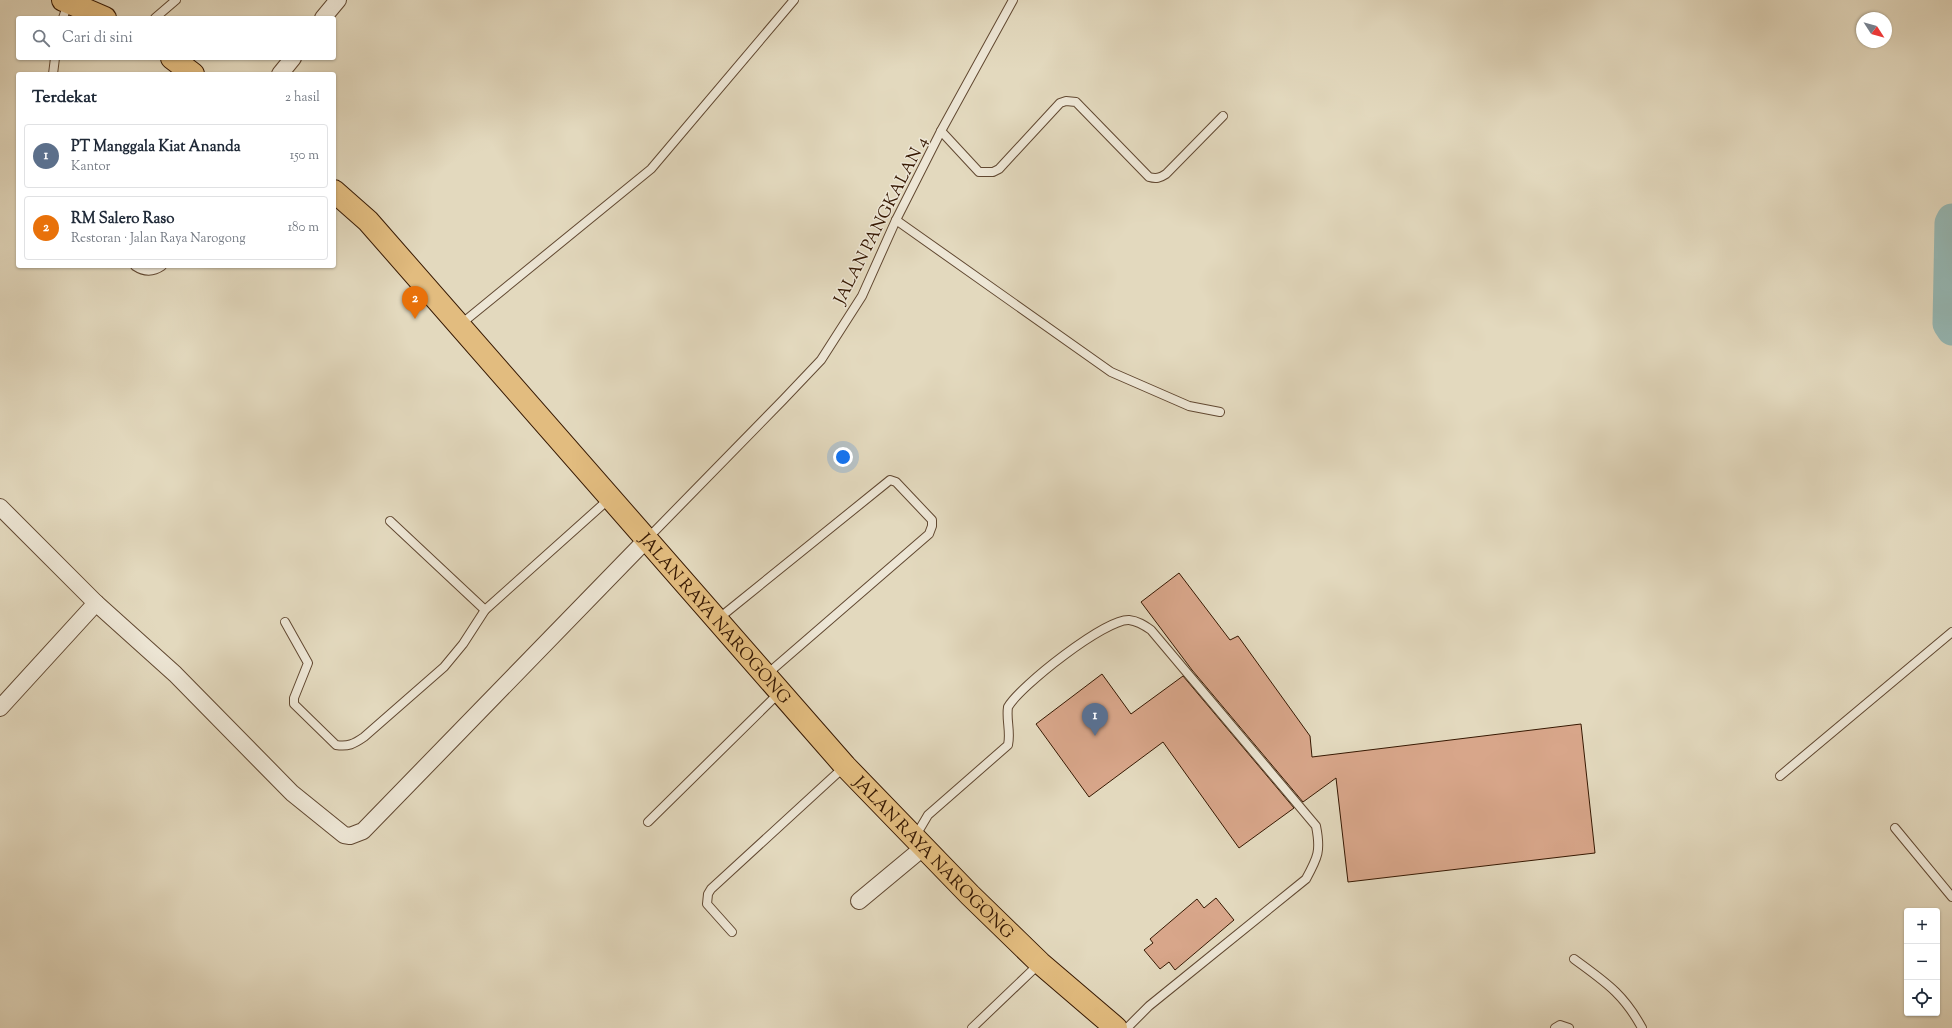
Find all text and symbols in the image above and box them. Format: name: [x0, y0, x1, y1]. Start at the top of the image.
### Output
north arrow: [1856, 12, 1892, 48]
search box: [16, 16, 336, 60]
icon: search: [30, 27, 52, 49]
text: Cari di sini: [62, 28, 133, 49]
text: Terdekat: [32, 86, 97, 110]
text: 2 hasil: [285, 89, 320, 107]
street label: JALAN PANGKALAN 4: [829, 133, 935, 310]
text: PT Manggala Kiat Ananda: [71, 137, 241, 158]
text: 1: [44, 147, 48, 165]
text: 150 m: [290, 147, 319, 165]
text: Kantor: [71, 158, 110, 176]
text: RM Salero Raso: [71, 209, 174, 230]
text: 2: [43, 219, 49, 237]
text: 180 m: [288, 219, 319, 237]
text: Restoran · Jalan Raya Narogong: [71, 230, 246, 248]
pin: 2: [402, 286, 428, 319]
your location: [833, 447, 853, 467]
street label: JALAN RAYA NAROGONG: [632, 528, 795, 710]
pin: 1: [1082, 703, 1108, 736]
street label: JALAN RAYA NAROGONG: [846, 771, 1018, 945]
map controls: [1904, 908, 1940, 1016]
button: +: [1904, 908, 1940, 944]
button: −: [1904, 944, 1940, 980]
button: locate: [1904, 980, 1940, 1016]

